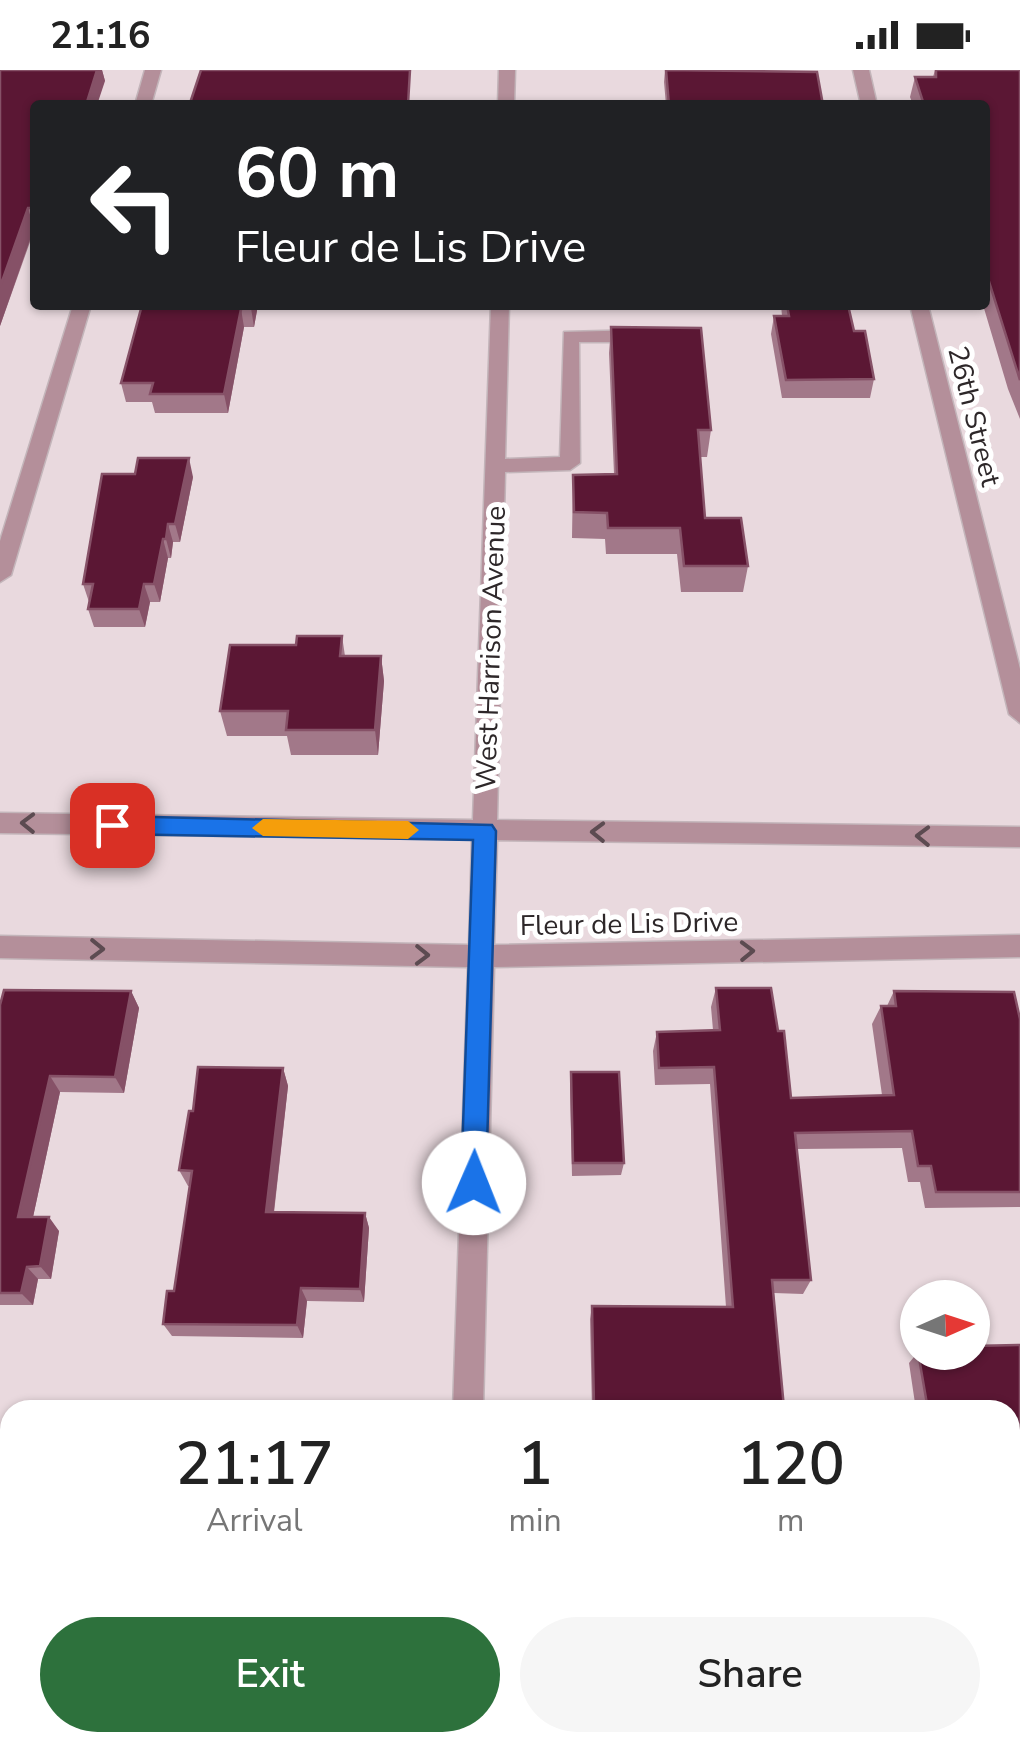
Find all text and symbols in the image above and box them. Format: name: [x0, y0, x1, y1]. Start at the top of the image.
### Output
text: 21:16: [50, 10, 151, 61]
text: 60 m: [235, 126, 399, 222]
icon: left: [70, 140, 200, 270]
text: Fleur de Lis Drive: [235, 217, 586, 278]
street label: 26th Street: [938, 342, 1010, 490]
street label: West Harrison Avenue: [467, 505, 515, 791]
pin: [70, 783, 155, 868]
icon: arrive: [85, 798, 140, 853]
one-way arrow: [19, 813, 35, 834]
one-way arrow: [589, 822, 605, 843]
one-way arrow: [914, 825, 930, 847]
street label: Fleur de Lis Drive: [519, 903, 739, 945]
one-way arrow: [90, 938, 106, 959]
one-way arrow: [740, 940, 756, 962]
one-way arrow: [416, 944, 431, 966]
position arrow: [422, 1131, 526, 1235]
north arrow: [900, 1280, 990, 1370]
map controls: [900, 1280, 990, 1370]
text: 21:17: [175, 1423, 333, 1505]
text: 1: [517, 1423, 553, 1505]
text: 120: [737, 1423, 845, 1505]
text: Arrival: [206, 1499, 302, 1542]
text: min: [509, 1499, 562, 1542]
text: m: [777, 1499, 805, 1542]
button: Exit: [40, 1617, 500, 1732]
button: Share: [520, 1617, 980, 1732]

